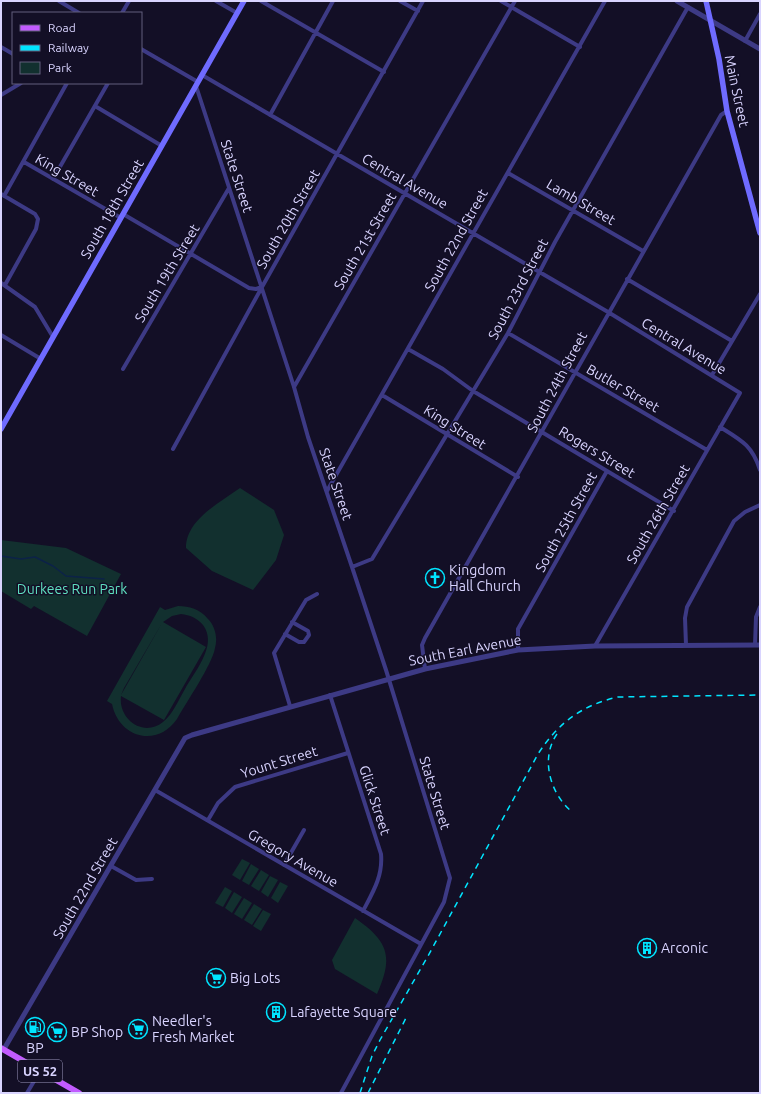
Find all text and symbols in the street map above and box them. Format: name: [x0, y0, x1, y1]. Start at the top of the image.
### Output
legend: [12, 12, 142, 84]
text: Road: [48, 21, 76, 34]
text: Railway: [48, 41, 89, 54]
street label: Main Street: [722, 54, 753, 129]
text: Park: [48, 61, 72, 74]
street label: State Street: [218, 138, 256, 215]
street label: King Street: [32, 150, 102, 200]
street label: Central Avenue: [359, 150, 451, 212]
street label: South 18th Street: [77, 156, 147, 261]
street label: South 20th Street: [253, 166, 323, 271]
street label: Lamb Street: [544, 176, 619, 228]
street label: South 22nd Street: [421, 186, 491, 294]
street label: South 21st Street: [331, 189, 400, 293]
street label: South 19th Street: [131, 221, 203, 325]
street label: South 23rd Street: [485, 235, 552, 342]
street label: Central Avenue: [639, 314, 729, 378]
street label: South 24th Street: [524, 328, 591, 435]
street label: Butler Street: [584, 361, 663, 416]
street label: King Street: [421, 402, 490, 453]
street label: Rogers Street: [556, 423, 639, 481]
street label: State Street: [316, 446, 356, 523]
street label: South 26th Street: [623, 461, 693, 566]
street label: South 25th Street: [532, 469, 600, 575]
place label: Kingdom Hall Church: [449, 562, 521, 594]
church icon: Kingdom Hall Church: [424, 567, 446, 589]
park label: Durkees Run Park: [17, 581, 127, 597]
street label: South Earl Avenue: [407, 631, 523, 669]
street label: Yount Street: [239, 743, 320, 781]
street label: State Street: [416, 755, 454, 832]
street label: Glick Street: [356, 763, 394, 837]
street label: Gregory Avenue: [245, 826, 341, 890]
street label: South 22nd Street: [49, 834, 121, 942]
building icon: Arconic: [636, 937, 658, 959]
place label: Arconic: [661, 940, 708, 956]
supermarket icon: Big Lots: [205, 967, 227, 989]
place label: Big Lots: [230, 970, 280, 986]
building icon: Lafayette Square: [265, 1001, 287, 1023]
place label: Lafayette Square: [290, 1004, 397, 1020]
place label: Needler's Fresh Market: [152, 1013, 235, 1045]
fuel station icon: BP: [24, 1016, 46, 1038]
supermarket icon: Needler's Fresh Market: [127, 1018, 149, 1040]
supermarket icon: BP Shop: [46, 1021, 68, 1043]
place label: BP Shop: [71, 1024, 123, 1040]
place label: BP: [26, 1040, 44, 1056]
road number: US 52: [18, 1060, 62, 1082]

